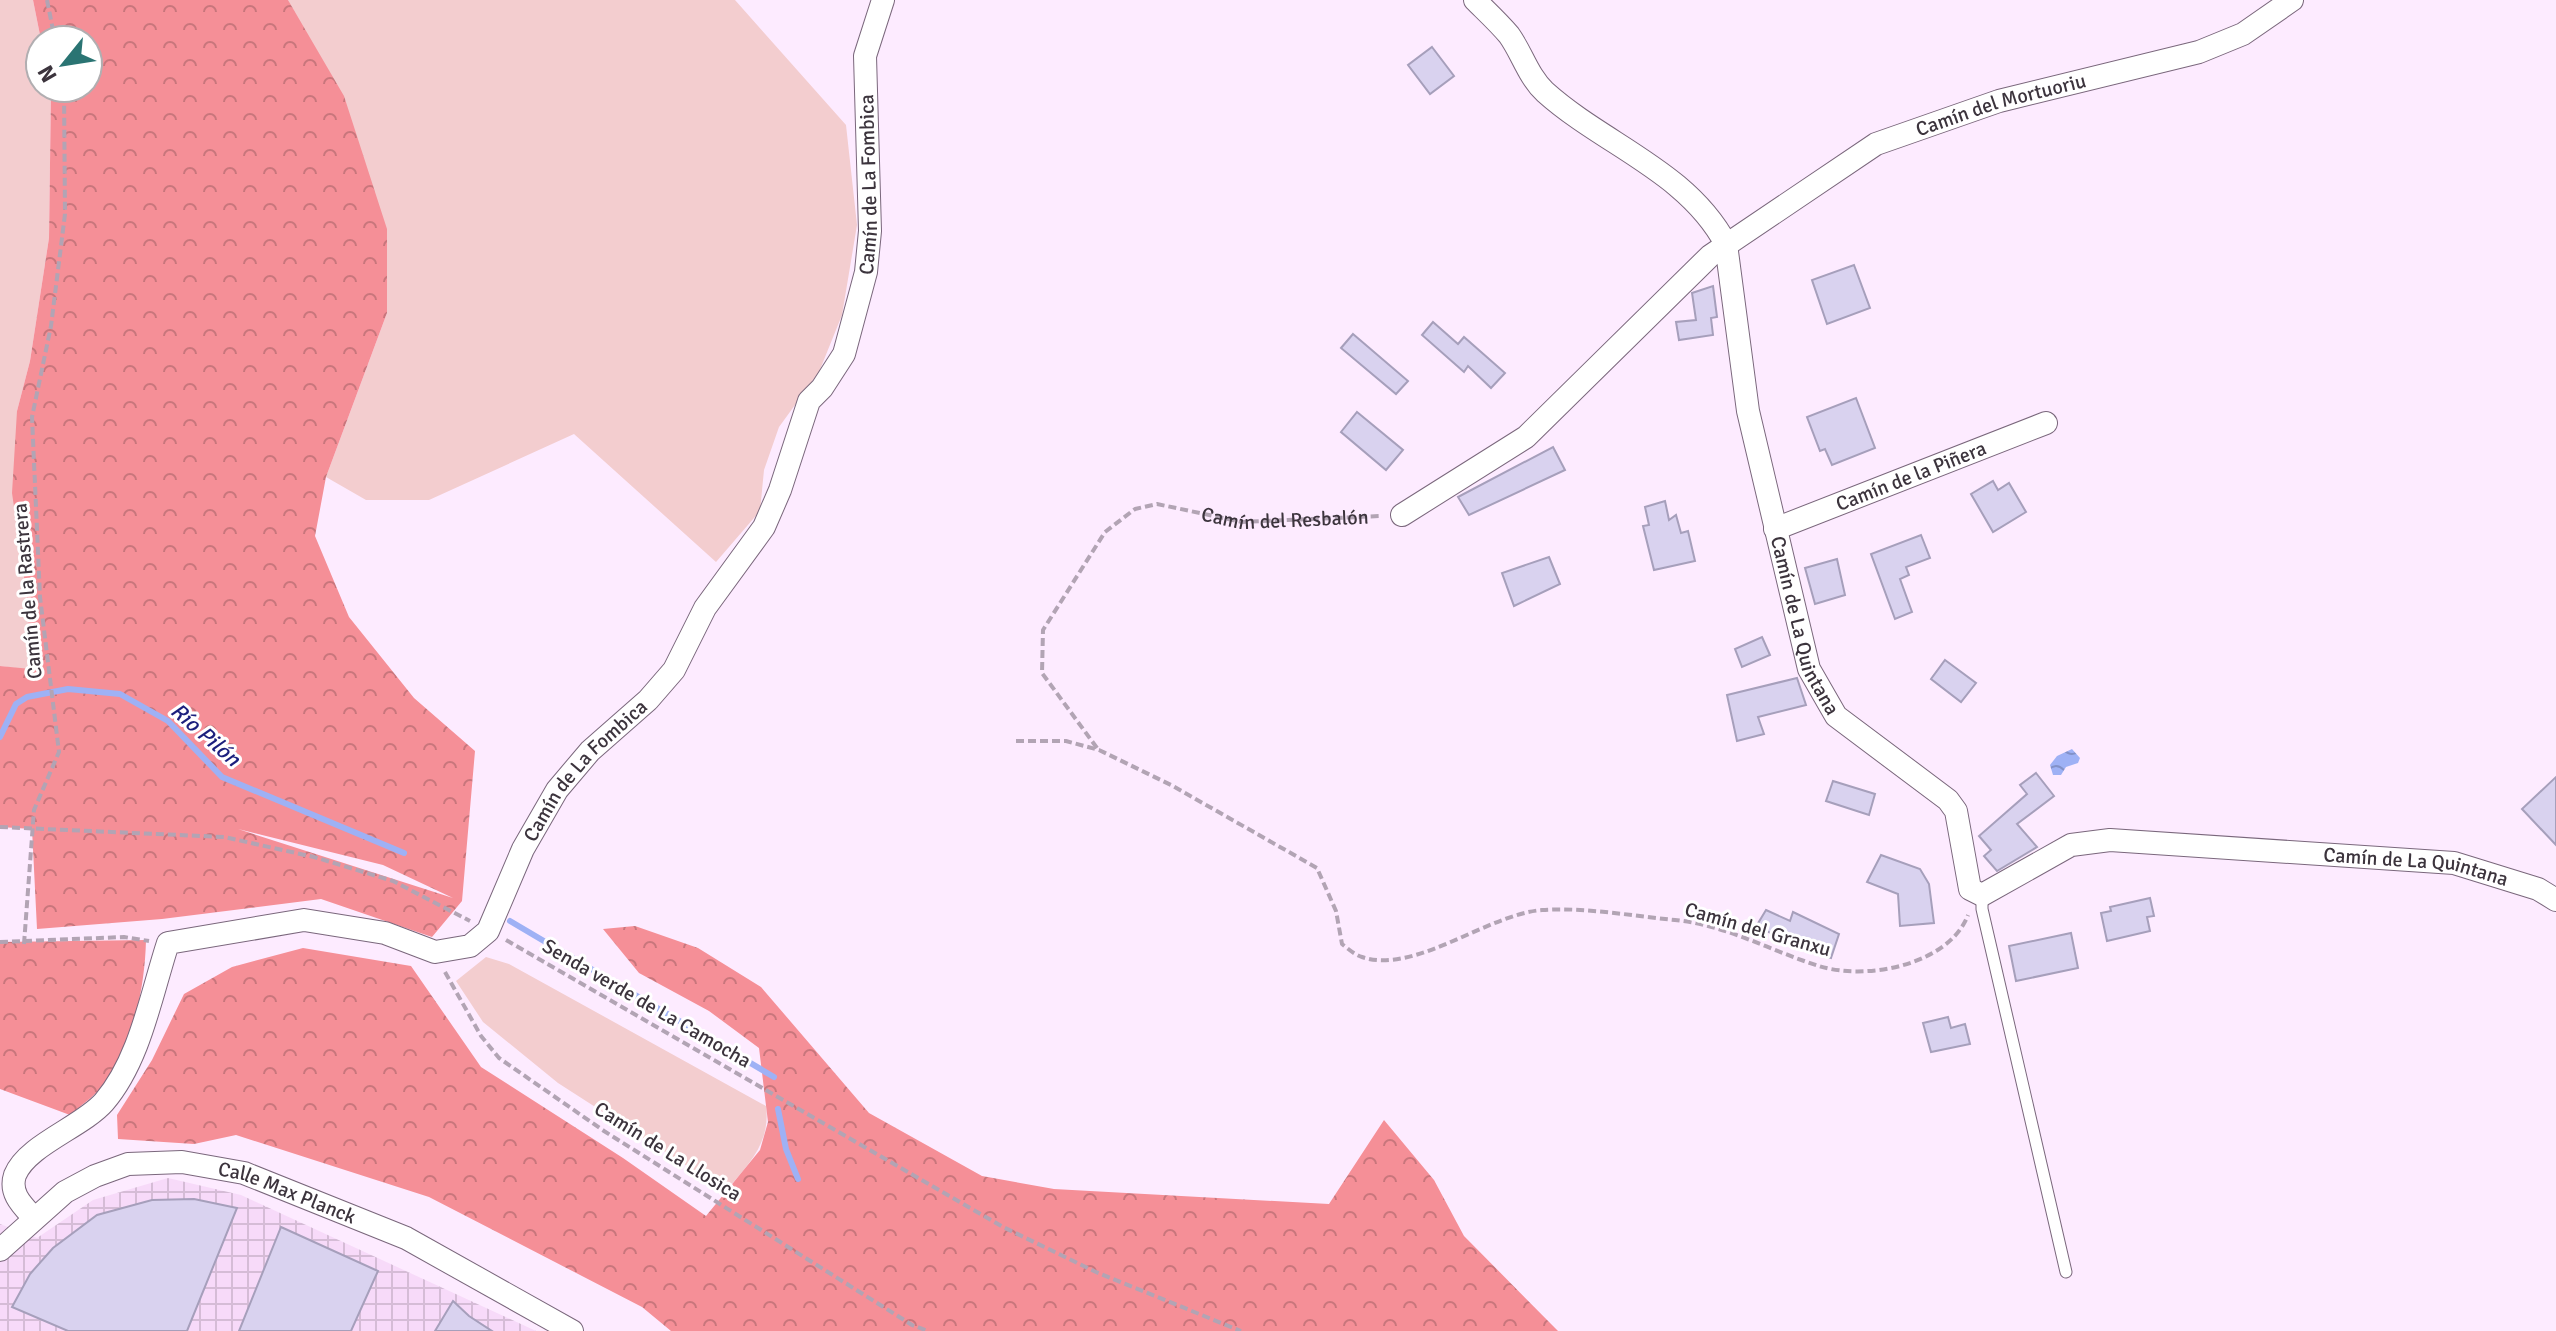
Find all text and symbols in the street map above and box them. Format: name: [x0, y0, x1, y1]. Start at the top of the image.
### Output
north arrow: [24, 24, 104, 104]
text: N: [32, 60, 63, 87]
street label: Camín del Mortuoriu: [1913, 68, 2089, 142]
street label: Camín de La Fombica: [854, 94, 883, 276]
street label: Camín de la Piñera: [1832, 436, 1990, 517]
street label: Camín de la Rastrera: [7, 502, 48, 680]
street label: Camín del Resbalón: [1199, 502, 1369, 535]
street label: Camín de La Quintana: [1765, 534, 1845, 720]
street label: Camín de La Fombica: [518, 694, 653, 846]
water label: Río Pilón: [165, 697, 247, 773]
street label: Camín de La Quintana: [2323, 842, 2511, 892]
street label: Camín del Granxu: [1682, 897, 1834, 962]
street label: Senda verde de La Camocha: [538, 933, 756, 1073]
street label: Camín de La Llosica: [590, 1096, 746, 1207]
street label: Calle Max Planck: [216, 1157, 359, 1230]

